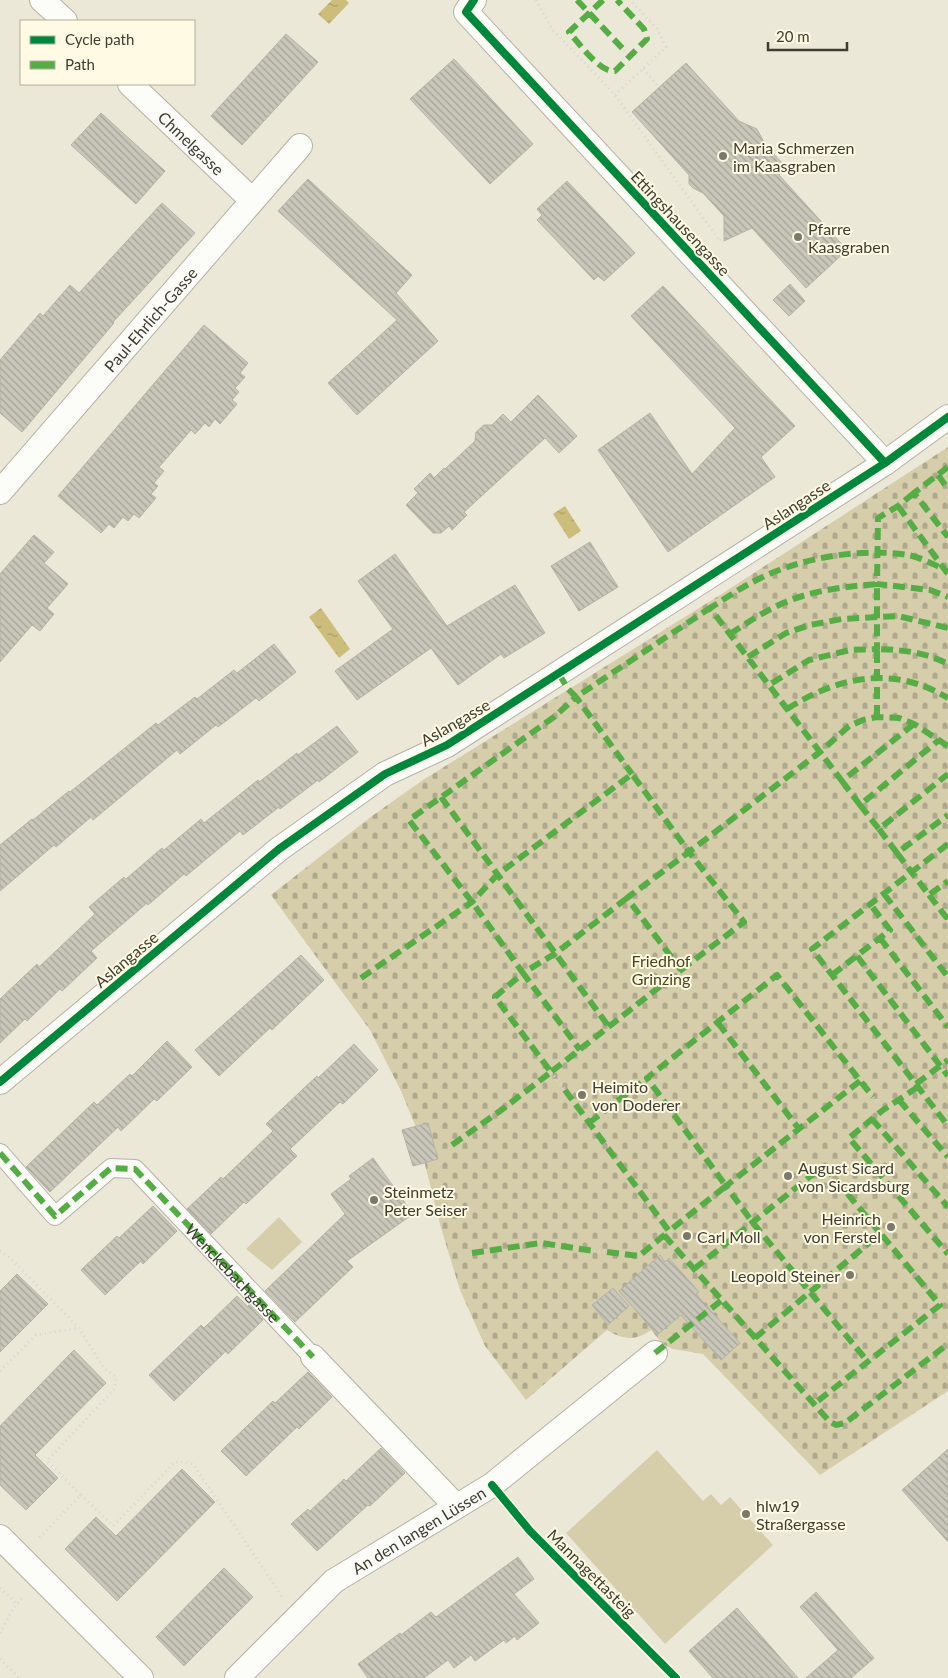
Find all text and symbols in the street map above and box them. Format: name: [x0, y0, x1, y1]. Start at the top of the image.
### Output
legend: [20, 20, 195, 85]
scale bar: [768, 20, 847, 52]
text: 20 m: [776, 27, 810, 45]
text: Cycle path: [65, 30, 134, 48]
text: Path: [65, 55, 95, 73]
street label: Chmelgasse: [155, 107, 228, 178]
place label: Maria Schmerzen im Kaasgraben: [733, 138, 854, 175]
marker: Maria Schmerzen im Kaasgraben: [717, 150, 729, 162]
street label: Ettingshausengasse: [627, 167, 735, 279]
place label: Pfarre Kaasgraben: [808, 219, 890, 256]
marker: Pfarre Kaasgraben: [792, 231, 804, 243]
street label: Paul-Ehrlich-Gasse: [100, 263, 200, 375]
street label: Aslangasse: [759, 475, 833, 533]
street label: Aslangasse: [417, 695, 493, 749]
street label: Aslangasse: [90, 927, 162, 991]
park label: Friedhof Grinzing: [632, 951, 691, 988]
place label: Heimito von Doderer: [592, 1077, 681, 1114]
marker: Heimito von Doderer: [576, 1089, 588, 1101]
place label: August Sicard von Sicardsburg: [798, 1158, 909, 1195]
marker: August Sicard von Sicardsburg: [782, 1170, 794, 1182]
place label: Steinmetz Peter Seiser: [384, 1182, 468, 1219]
marker: Steinmetz Peter Seiser: [368, 1194, 380, 1206]
place label: Heinrich von Ferstel: [803, 1209, 881, 1246]
street label: Wenckebachgasse: [182, 1219, 284, 1326]
marker: Heinrich von Ferstel: [885, 1221, 897, 1233]
place label: Carl Moll: [697, 1227, 761, 1246]
marker: Carl Moll: [681, 1230, 693, 1242]
place label: Leopold Steiner: [730, 1266, 840, 1285]
marker: Leopold Steiner: [844, 1269, 856, 1281]
street label: An den langen Lüssen: [348, 1482, 489, 1577]
place label: hlw19 Straßergasse: [756, 1496, 846, 1533]
marker: hlw19 Straßergasse: [740, 1508, 752, 1520]
street label: Mannagettasteig: [544, 1525, 640, 1621]

